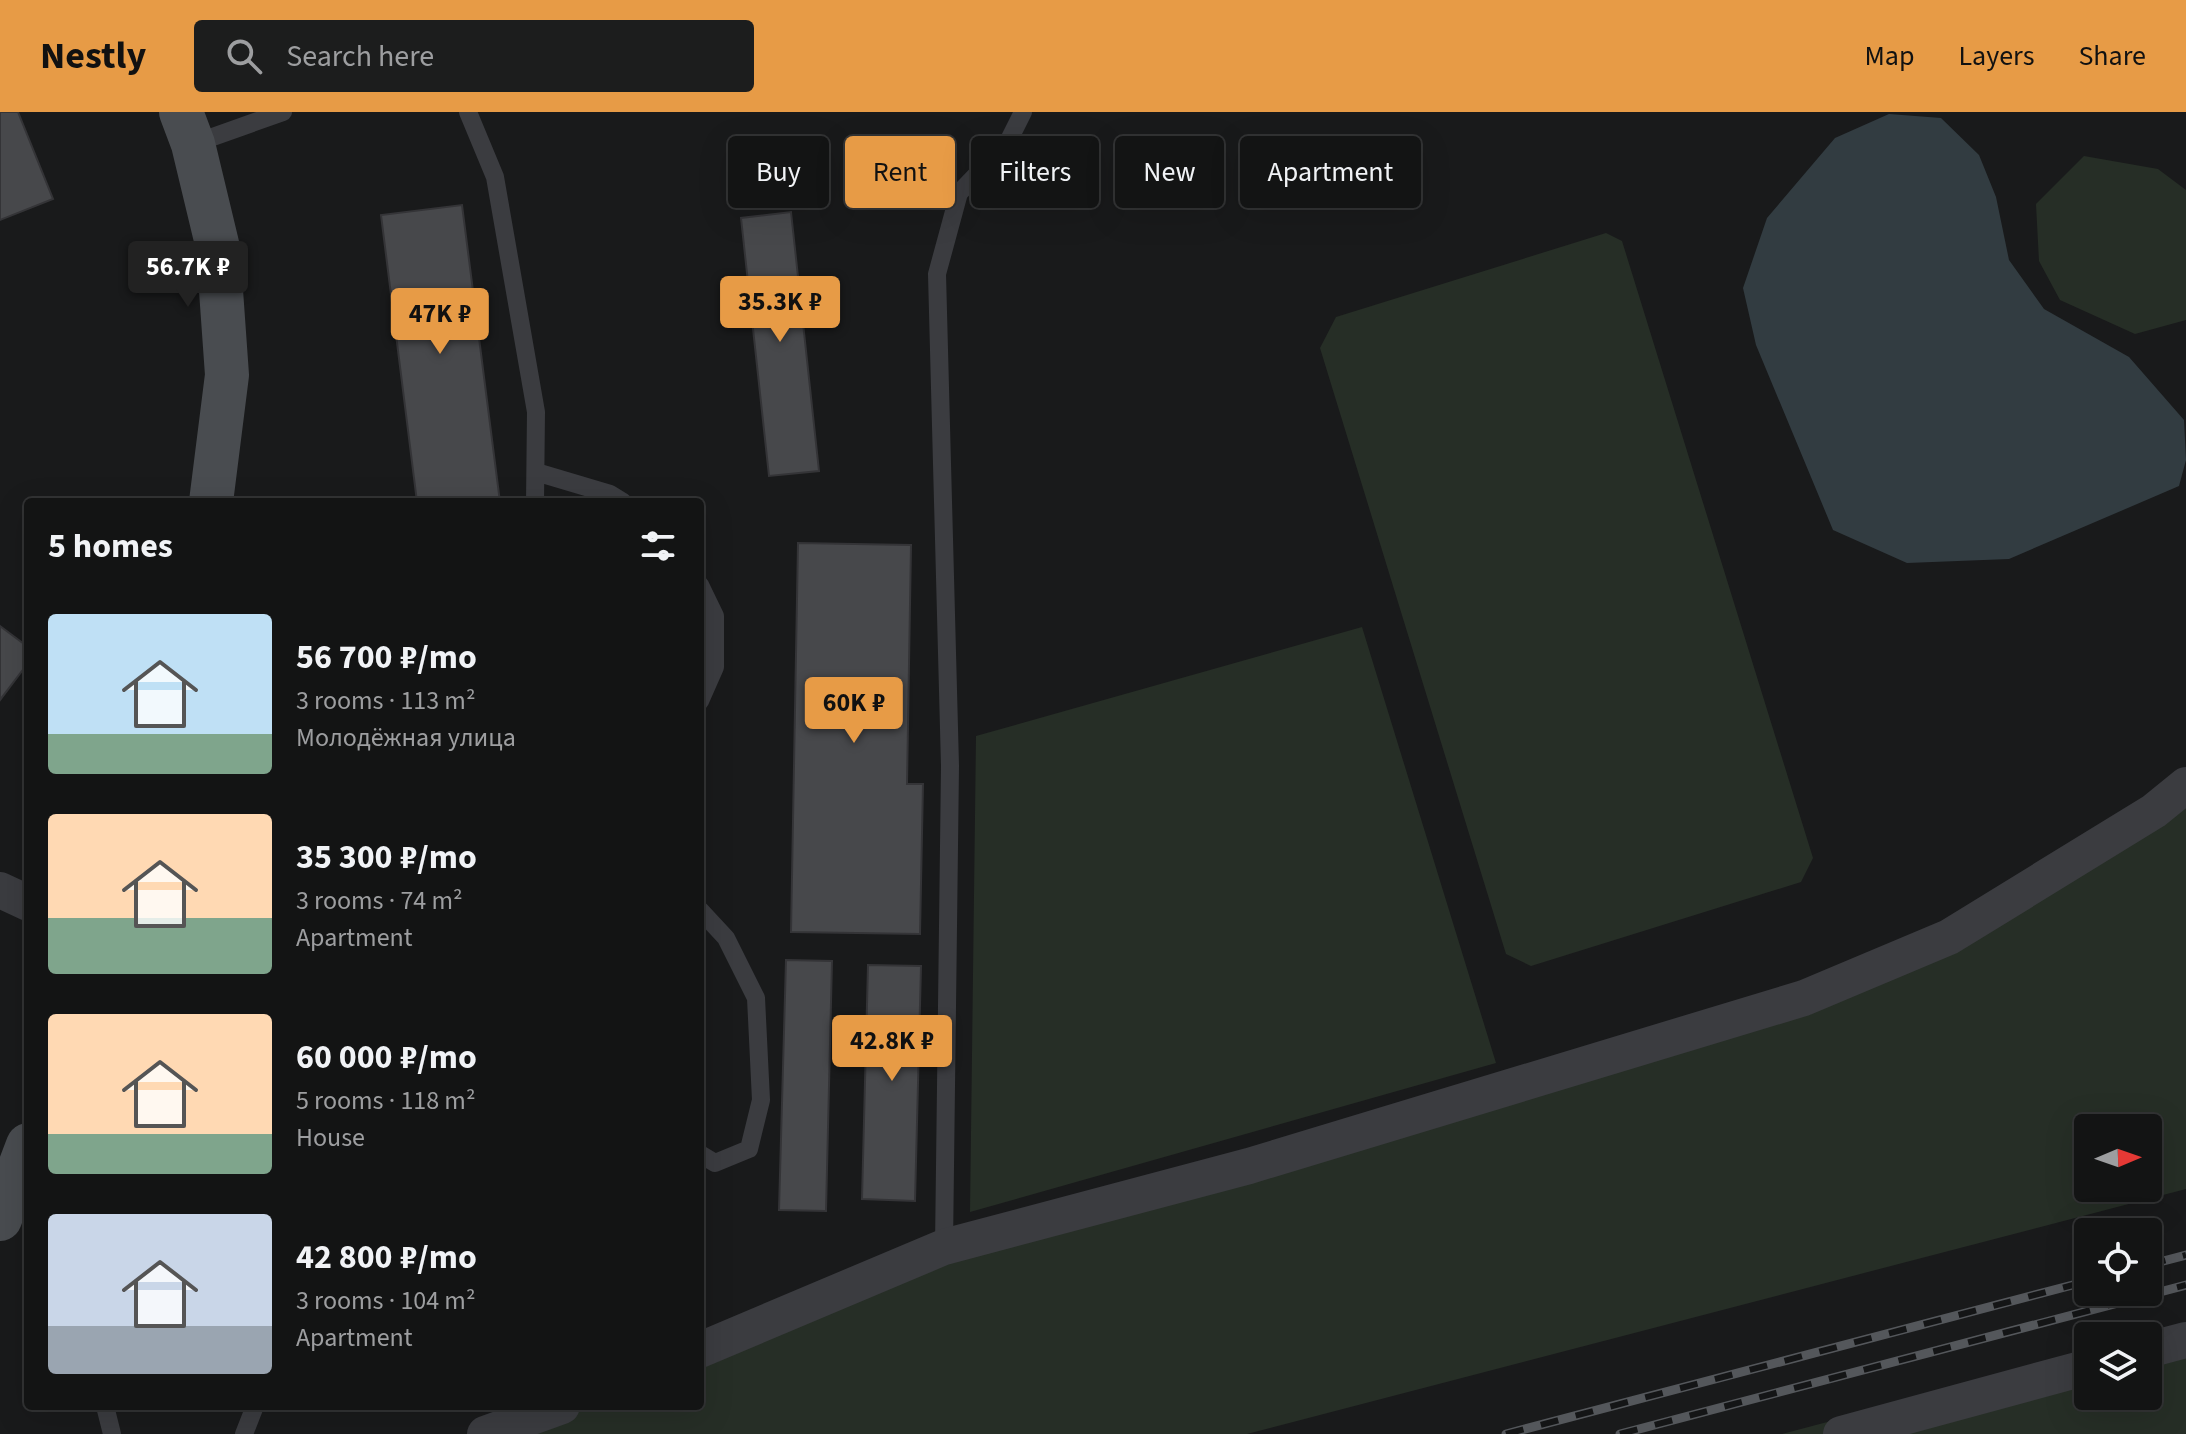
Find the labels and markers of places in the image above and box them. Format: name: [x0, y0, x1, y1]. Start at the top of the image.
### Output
pin: 56.7K ₽: [114, 241, 262, 309]
pin: 35.3K ₽: [706, 276, 854, 344]
pin: 47K ₽: [384, 288, 496, 356]
pin: 60K ₽: [798, 677, 910, 745]
pin: 42.8K ₽: [818, 1015, 966, 1083]

